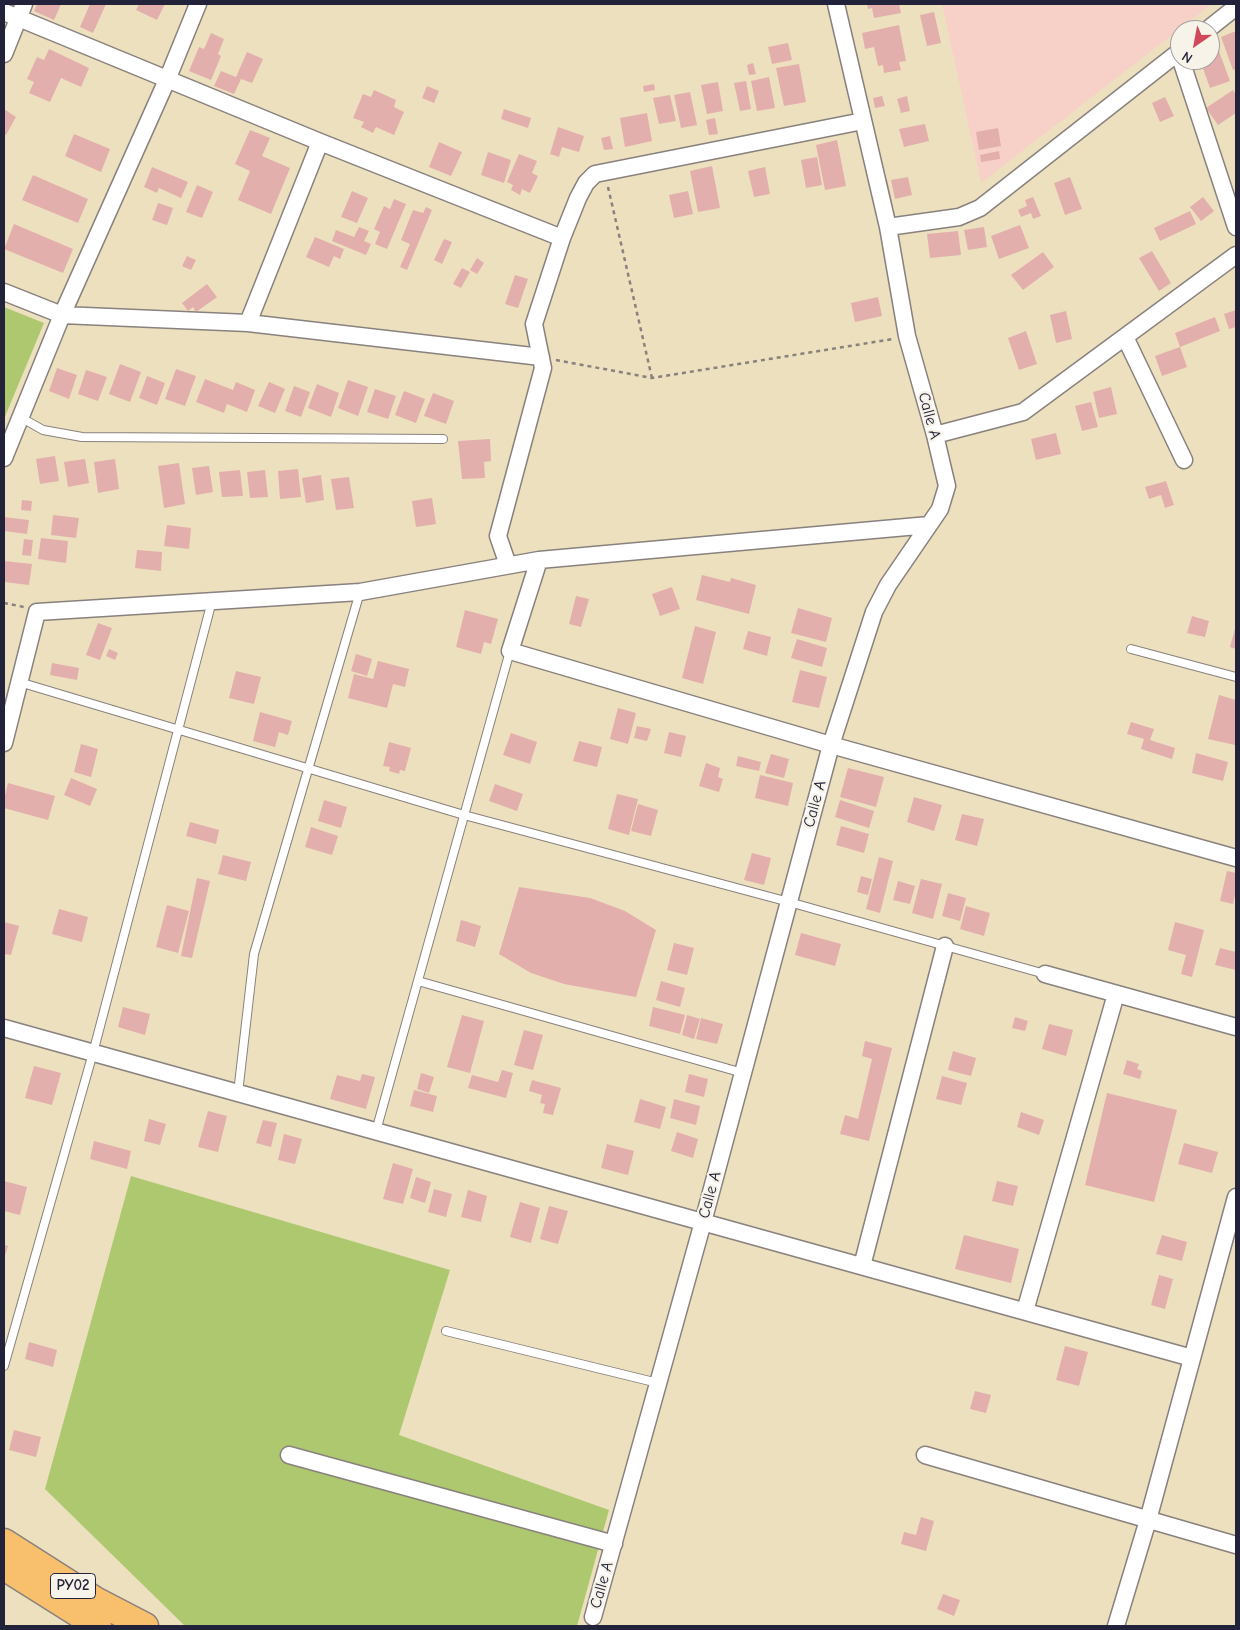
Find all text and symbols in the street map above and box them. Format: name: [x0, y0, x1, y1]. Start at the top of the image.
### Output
north arrow: [1170, 20, 1220, 70]
text: N: [1179, 48, 1196, 67]
street label: Calle A: [914, 390, 944, 442]
street label: Calle A: [800, 778, 830, 830]
street label: Calle A: [695, 1169, 725, 1221]
street label: Calle A: [586, 1559, 618, 1611]
road number: PY02: [50, 1574, 96, 1598]

